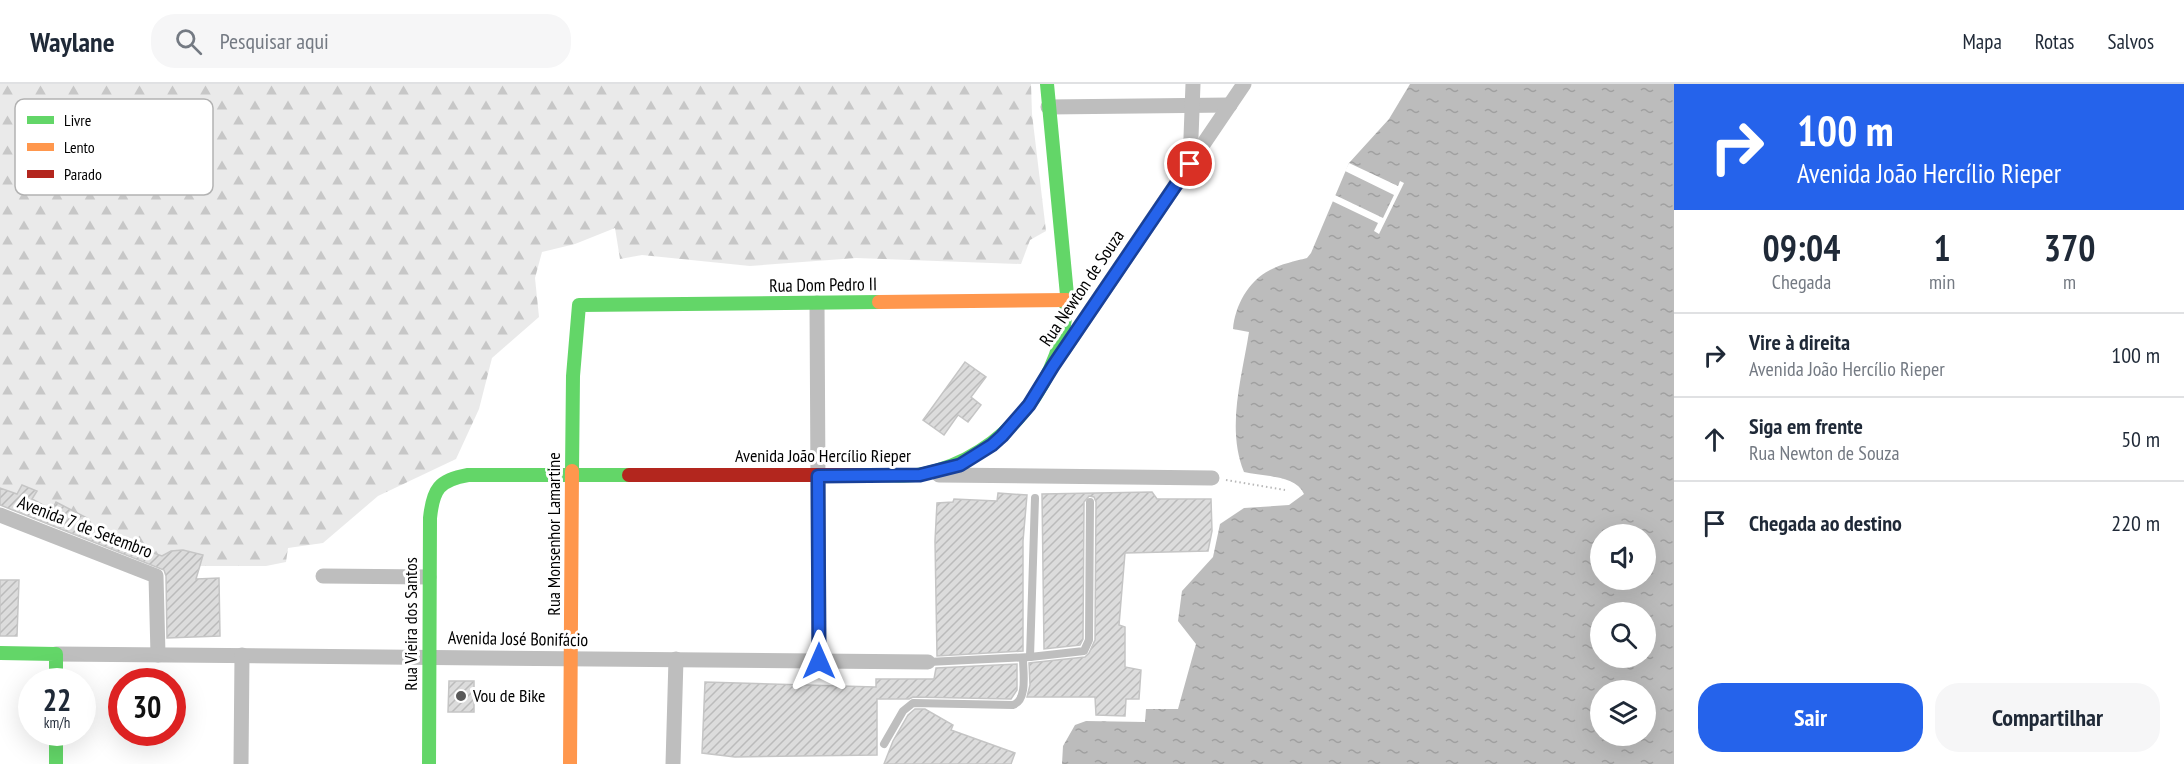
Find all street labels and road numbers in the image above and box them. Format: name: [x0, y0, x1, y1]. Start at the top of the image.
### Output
street label: Rua Newton de Souza: [1034, 225, 1129, 350]
street label: Rua Dom Pedro II: [769, 272, 877, 297]
street label: Avenida João Hercílio Rieper: [735, 444, 911, 467]
street label: Rua Monsenhor Lamartine: [542, 452, 565, 616]
street label: Avenida 7 de Setembro: [14, 490, 156, 563]
street label: Rua Vieira dos Santos: [399, 557, 422, 691]
street label: Avenida José Bonifácio: [448, 626, 589, 651]

